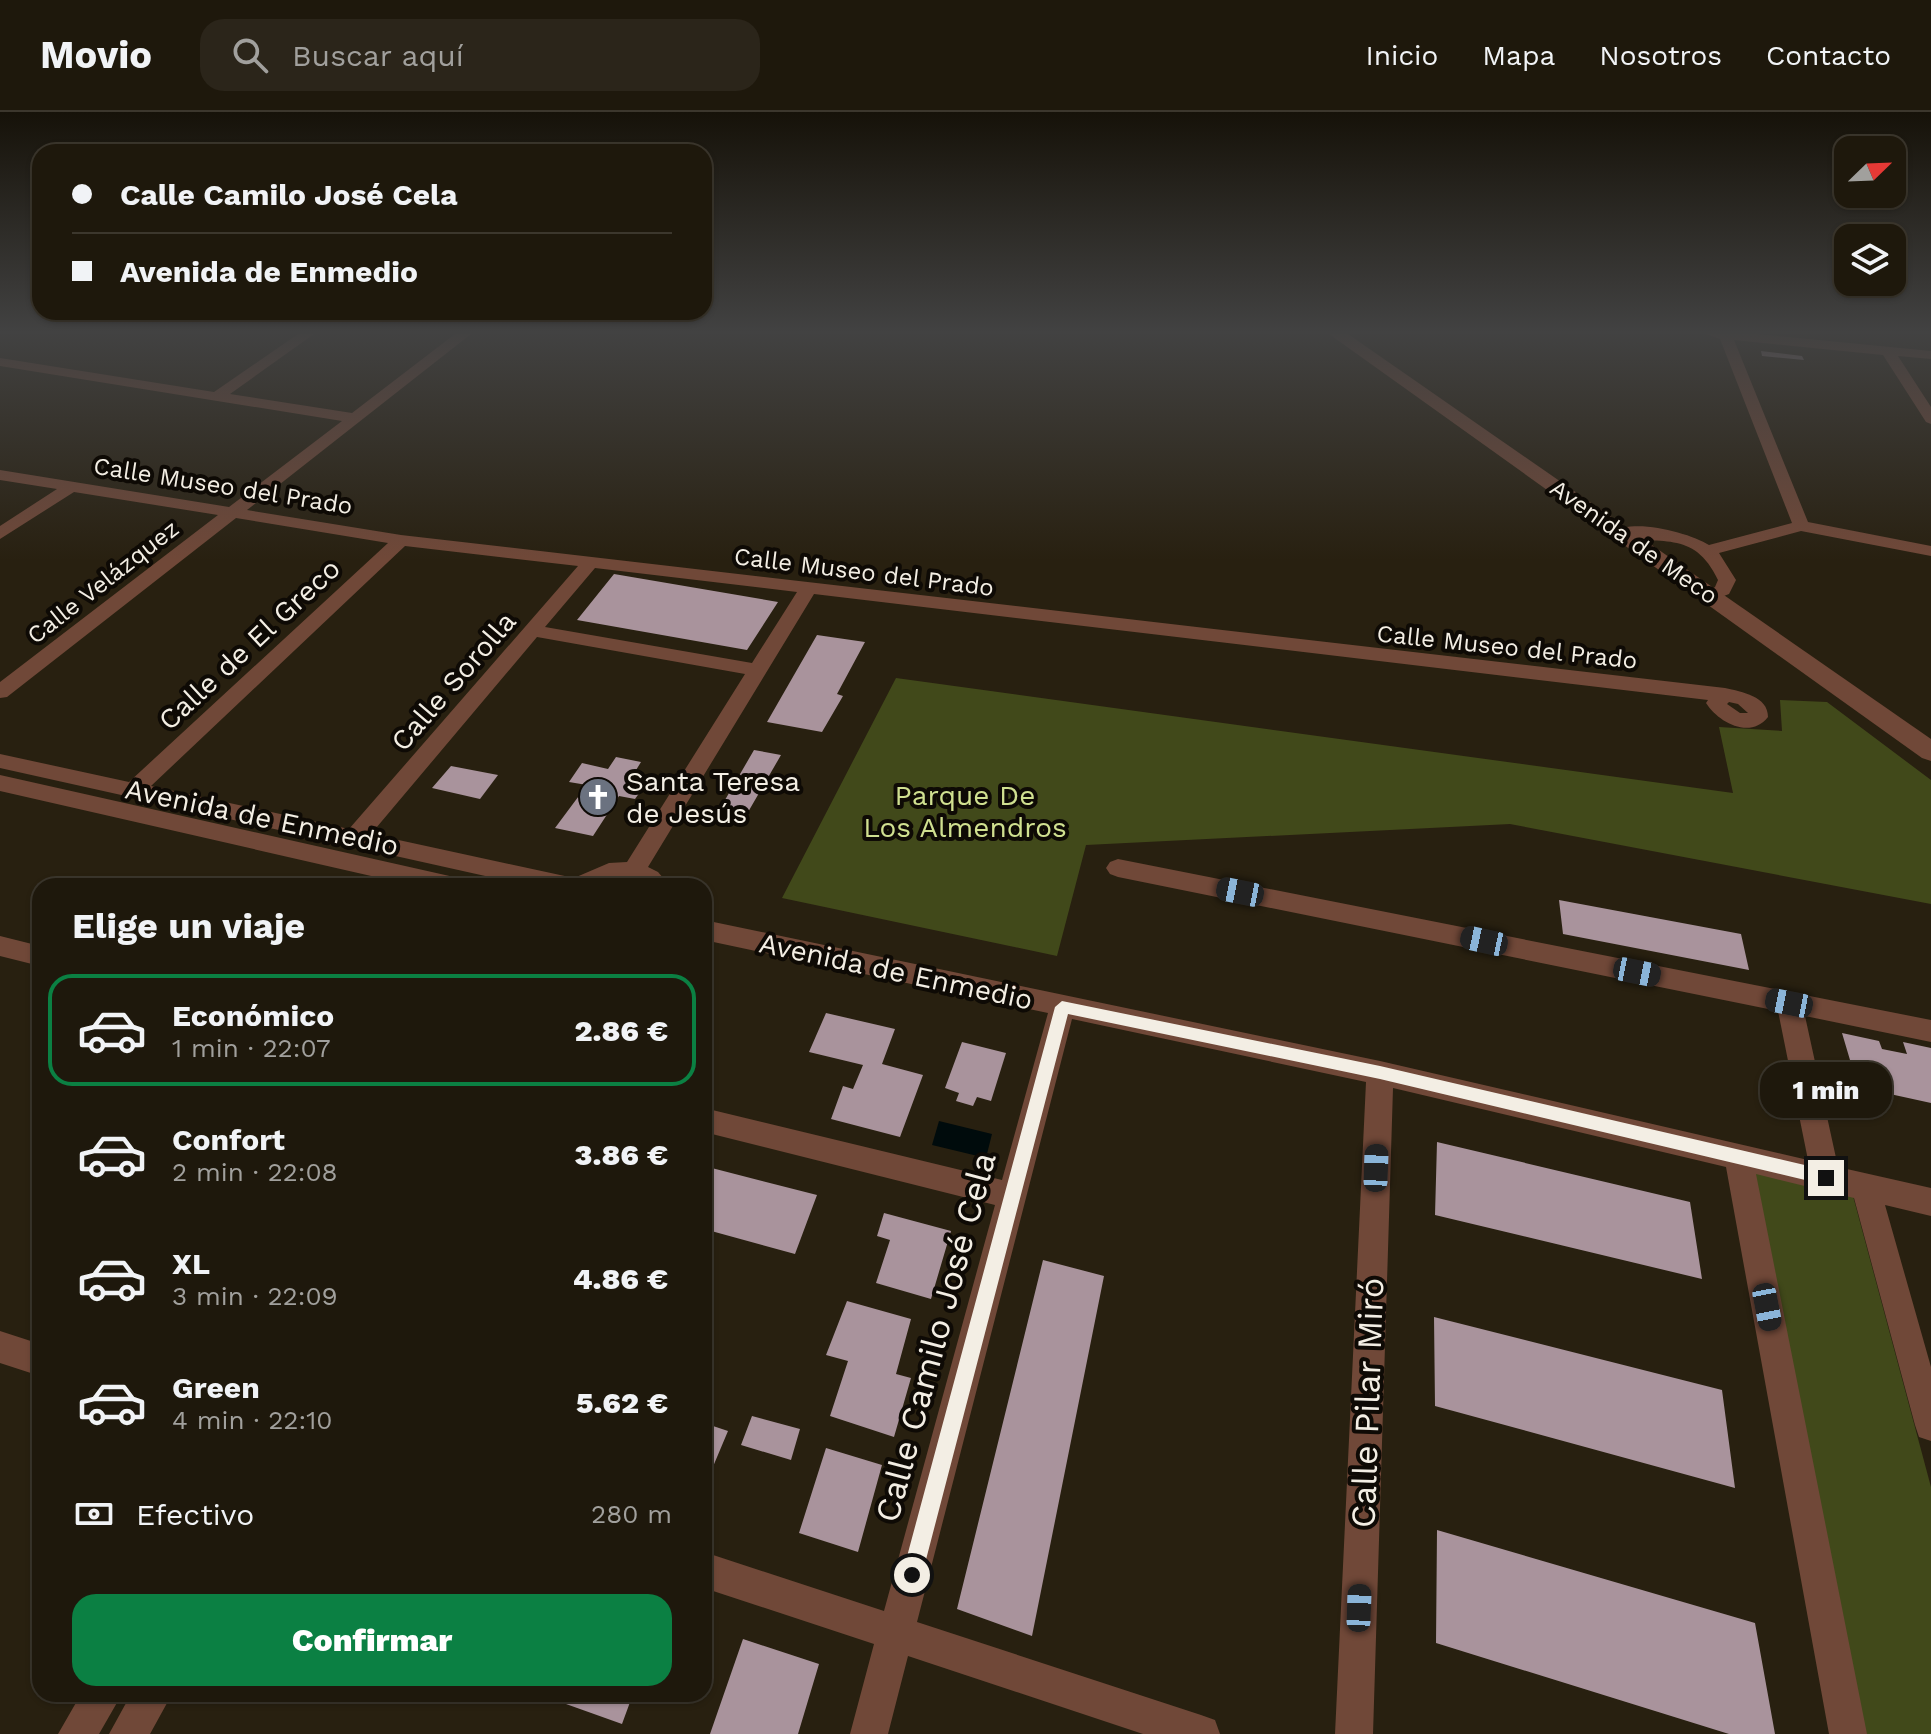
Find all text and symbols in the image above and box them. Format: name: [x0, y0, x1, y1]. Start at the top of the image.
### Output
search box: [200, 19, 760, 91]
text: Movio: [40, 33, 152, 77]
icon: search: [228, 33, 272, 77]
text: Buscar aquí: [292, 38, 464, 73]
text: Inicio: [1366, 39, 1438, 72]
text: Mapa: [1482, 39, 1555, 72]
text: Nosotros: [1599, 39, 1722, 72]
text: Contacto: [1766, 39, 1891, 72]
north arrow: [1834, 136, 1906, 208]
map controls: [1834, 136, 1906, 296]
text: Calle Camilo José Cela: [120, 177, 458, 212]
button: layers: [1834, 224, 1906, 296]
text: Avenida de Enmedio: [120, 254, 418, 289]
street label: Calle Museo del Prado: [92, 452, 354, 520]
street label: Avenida de Meco: [1545, 474, 1723, 610]
street label: Calle Velázquez: [22, 514, 184, 650]
street label: Calle Museo del Prado: [732, 542, 996, 602]
street label: Calle de El Greco: [152, 552, 347, 737]
street label: Calle Sorolla: [384, 605, 523, 758]
street label: Calle Museo del Prado: [1375, 619, 1639, 675]
place label: Santa Teresa de Jesús: [626, 765, 800, 830]
street label: Avenida de Enmedio: [122, 772, 402, 863]
church icon: Santa Teresa de Jesús: [577, 776, 619, 818]
park label: Parque De Los Almendros: [863, 779, 1067, 844]
car: [1214, 876, 1266, 908]
text: Elige un viaje: [72, 905, 305, 947]
car: [1458, 924, 1510, 958]
street label: Avenida de Enmedio: [756, 926, 1036, 1017]
car: [1611, 956, 1663, 988]
car: [1763, 987, 1815, 1019]
icon: car: [76, 994, 148, 1066]
text: Económico: [172, 998, 334, 1033]
text: 2.86 €: [574, 1013, 668, 1048]
text: 1 min · 22:07: [172, 1033, 331, 1063]
callout: 1 min: [1760, 1062, 1892, 1118]
text: 1 min: [1793, 1075, 1859, 1105]
icon: car: [76, 1118, 148, 1190]
text: Confort: [172, 1122, 285, 1157]
text: 3.86 €: [575, 1137, 668, 1172]
car: [1363, 1144, 1389, 1192]
street label: Calle Camilo José Cela: [866, 1148, 1004, 1526]
text: 2 min · 22:08: [172, 1157, 338, 1187]
route end: [1808, 1160, 1844, 1196]
icon: car: [76, 1242, 148, 1314]
text: XL: [172, 1246, 210, 1281]
text: 4.86 €: [573, 1261, 668, 1296]
street label: Calle Pilar Miró: [1343, 1277, 1391, 1529]
text: 3 min · 22:09: [172, 1281, 338, 1311]
car: [1751, 1281, 1783, 1333]
icon: car: [76, 1366, 148, 1438]
text: Green: [172, 1370, 260, 1405]
text: 5.62 €: [576, 1385, 668, 1420]
text: 4 min · 22:10: [172, 1405, 332, 1435]
icon: cash: [72, 1492, 116, 1536]
text: Efectivo: [136, 1497, 254, 1532]
text: 280 m: [591, 1499, 672, 1529]
route start: [894, 1557, 930, 1593]
car: [1346, 1584, 1372, 1632]
button: Confirmar: [72, 1594, 672, 1686]

